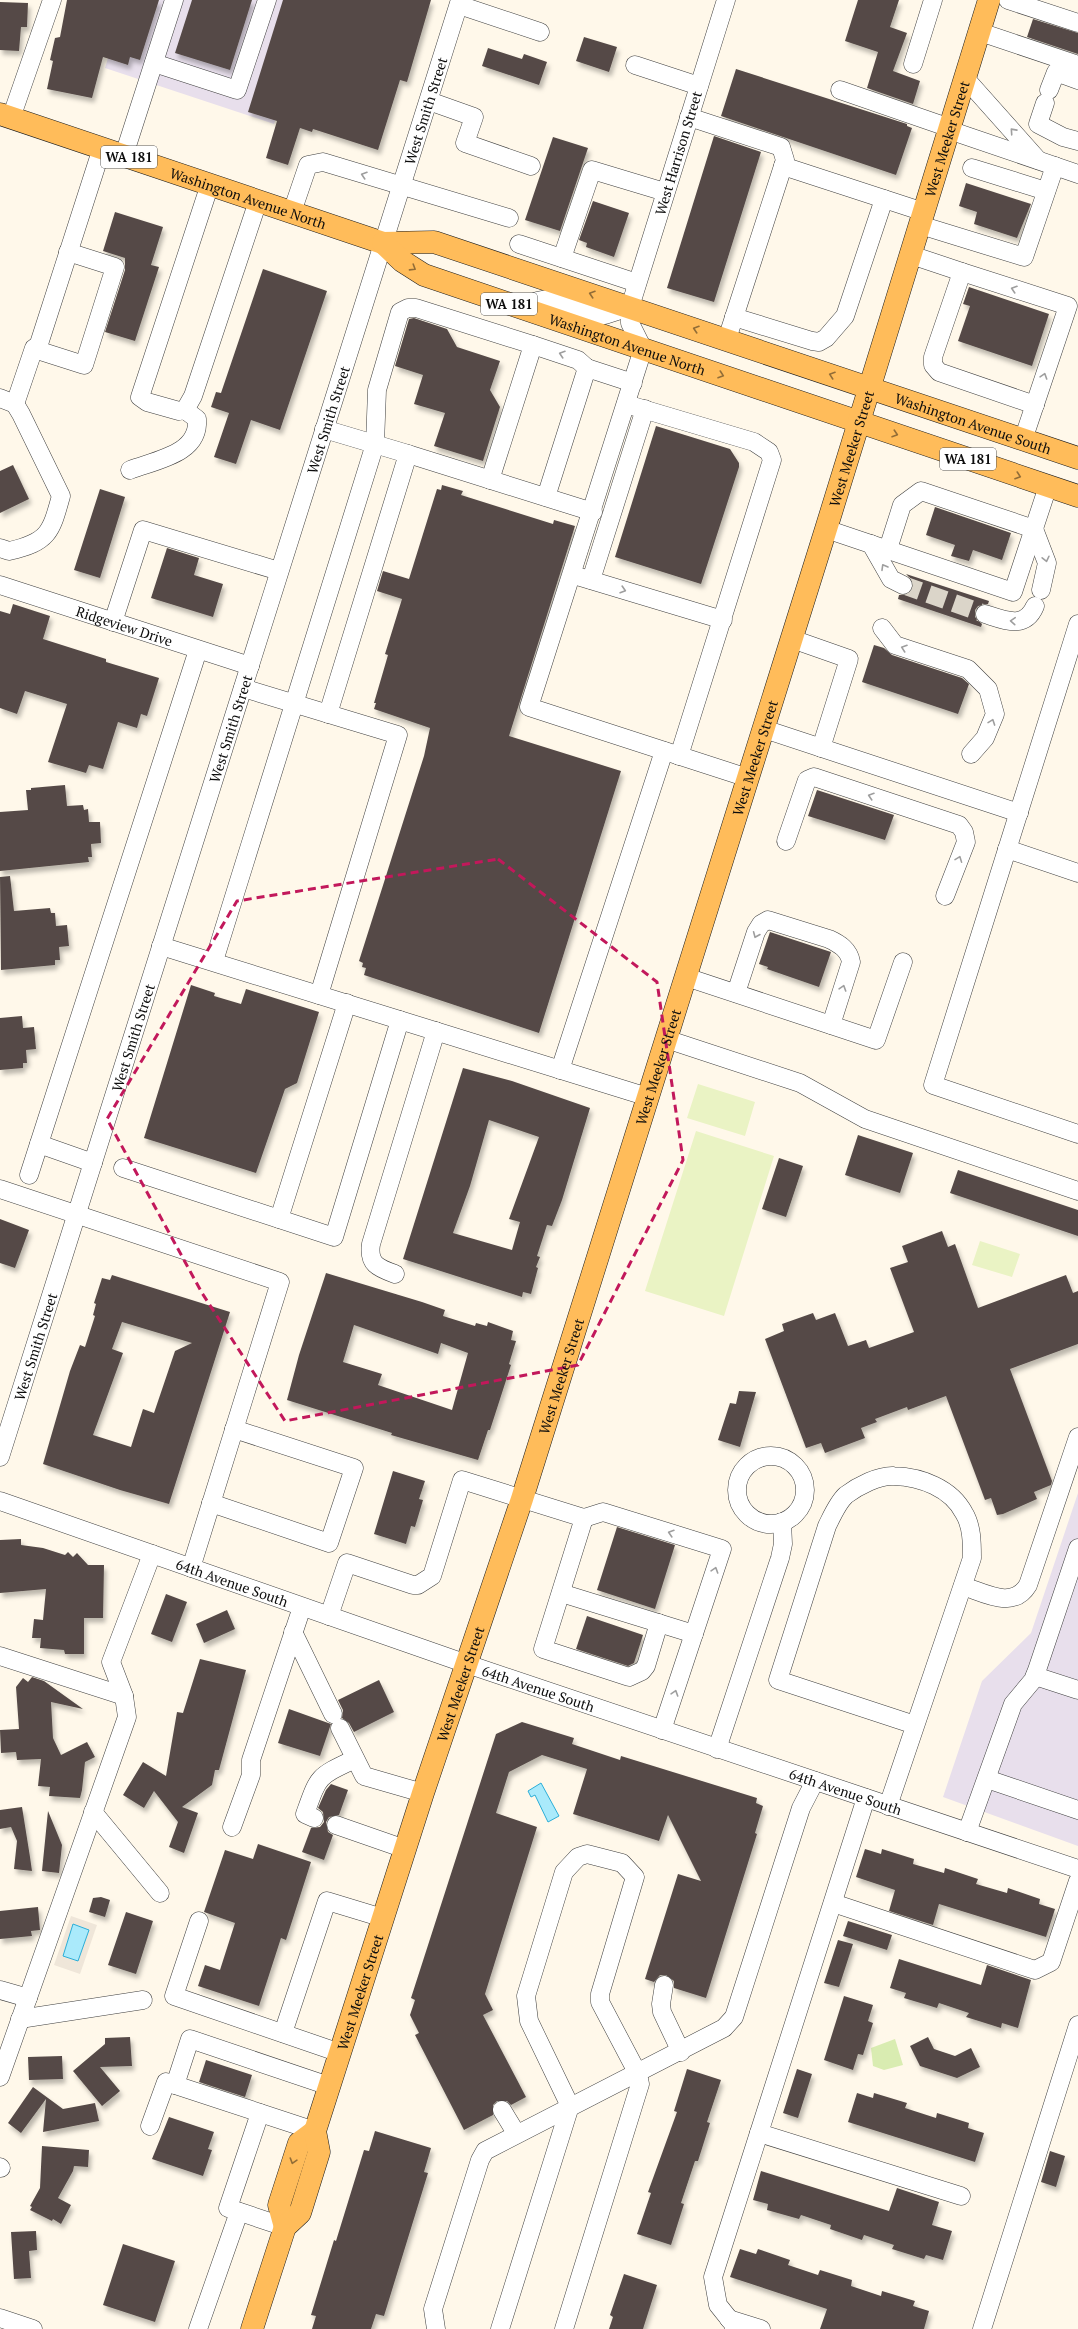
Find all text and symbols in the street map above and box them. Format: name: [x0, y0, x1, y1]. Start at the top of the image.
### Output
street label: West Smith Street: [399, 54, 451, 167]
street label: West Meeker Street: [919, 78, 973, 199]
street label: West Harrison Street: [650, 88, 706, 217]
one-way arrow: [1010, 129, 1017, 136]
road number: WA 181: [101, 146, 157, 168]
street label: Washington Avenue North: [168, 162, 329, 233]
one-way arrow: [361, 171, 368, 180]
one-way arrow: [409, 263, 416, 271]
one-way arrow: [1011, 285, 1018, 294]
one-way arrow: [589, 291, 596, 299]
road number: WA 181: [481, 293, 537, 315]
street label: Washington Avenue North: [547, 309, 708, 379]
one-way arrow: [692, 325, 699, 333]
one-way arrow: [558, 350, 565, 359]
street label: West Smith Street: [302, 362, 354, 476]
one-way arrow: [717, 370, 724, 379]
one-way arrow: [829, 371, 836, 380]
one-way arrow: [1040, 373, 1048, 380]
street label: West Meeker Street: [824, 387, 878, 509]
street label: Washington Avenue South: [893, 388, 1054, 458]
one-way arrow: [892, 429, 899, 438]
road number: WA 181: [940, 448, 996, 470]
one-way arrow: [1015, 471, 1022, 479]
one-way arrow: [1041, 555, 1050, 562]
one-way arrow: [882, 564, 889, 571]
one-way arrow: [619, 585, 626, 594]
street label: Ridgeview Drive: [74, 601, 175, 650]
one-way arrow: [1010, 617, 1016, 626]
one-way arrow: [900, 644, 907, 653]
street label: West Smith Street: [204, 671, 256, 785]
street label: West Meeker Street: [727, 697, 782, 818]
one-way arrow: [987, 718, 995, 725]
one-way arrow: [867, 792, 874, 800]
one-way arrow: [955, 856, 963, 863]
one-way arrow: [753, 930, 761, 938]
street label: West Smith Street: [107, 980, 159, 1094]
one-way arrow: [838, 984, 847, 991]
street label: West Meeker Street: [630, 1006, 685, 1127]
street label: West Smith Street: [9, 1289, 61, 1403]
street label: West Meeker Street: [533, 1315, 588, 1436]
one-way arrow: [668, 1529, 675, 1538]
street label: 64th Avenue South: [174, 1554, 291, 1610]
one-way arrow: [710, 1566, 719, 1573]
street label: West Meeker Street: [432, 1623, 488, 1744]
street label: 64th Avenue South: [480, 1660, 597, 1716]
one-way arrow: [670, 1690, 678, 1697]
street label: 64th Avenue South: [787, 1763, 904, 1819]
street label: West Meeker Street: [332, 1931, 387, 2052]
one-way arrow: [289, 2158, 298, 2165]

